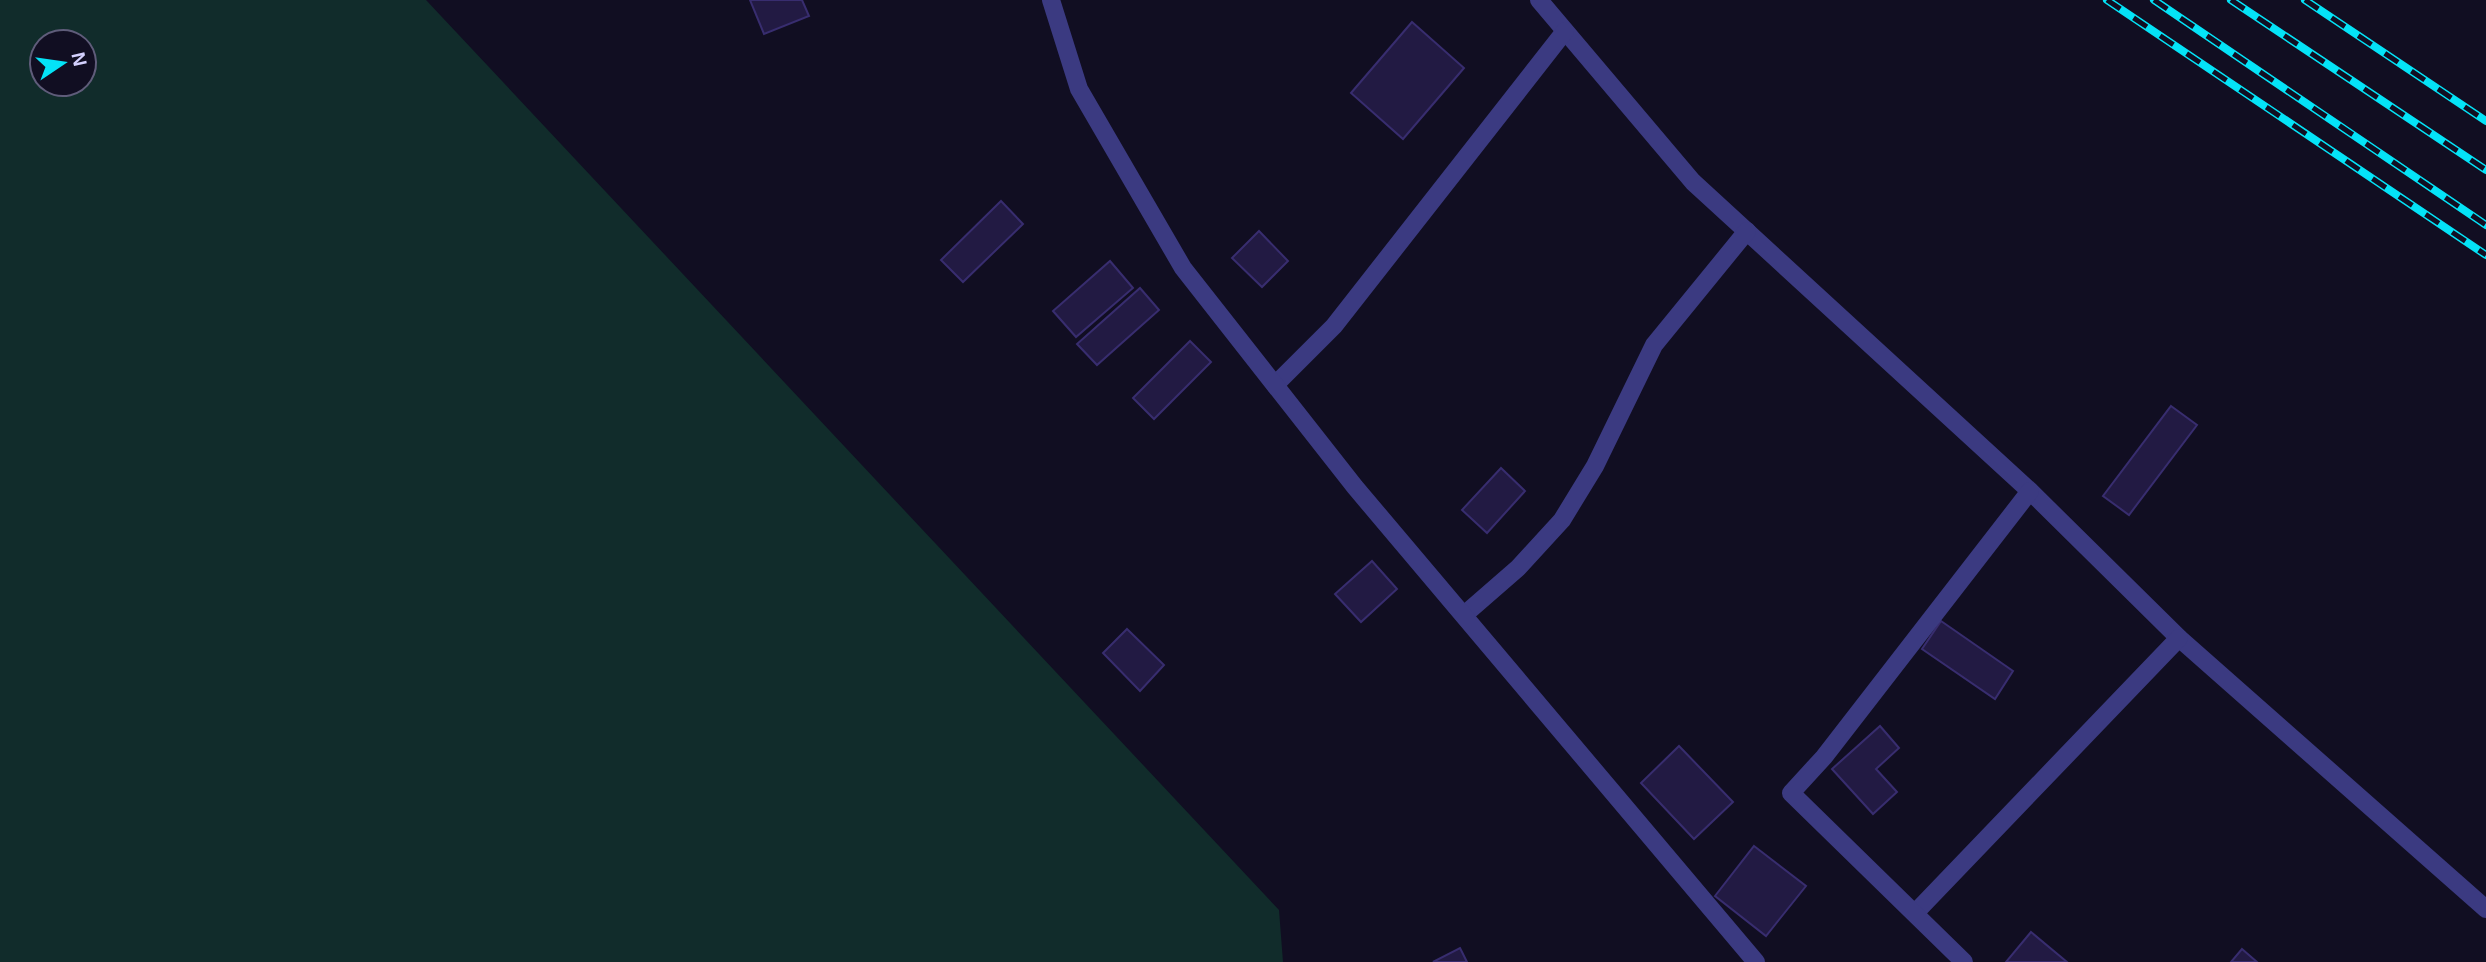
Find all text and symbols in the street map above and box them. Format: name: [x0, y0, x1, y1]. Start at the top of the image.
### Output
north arrow: [28, 28, 98, 98]
text: N: [67, 50, 91, 68]

